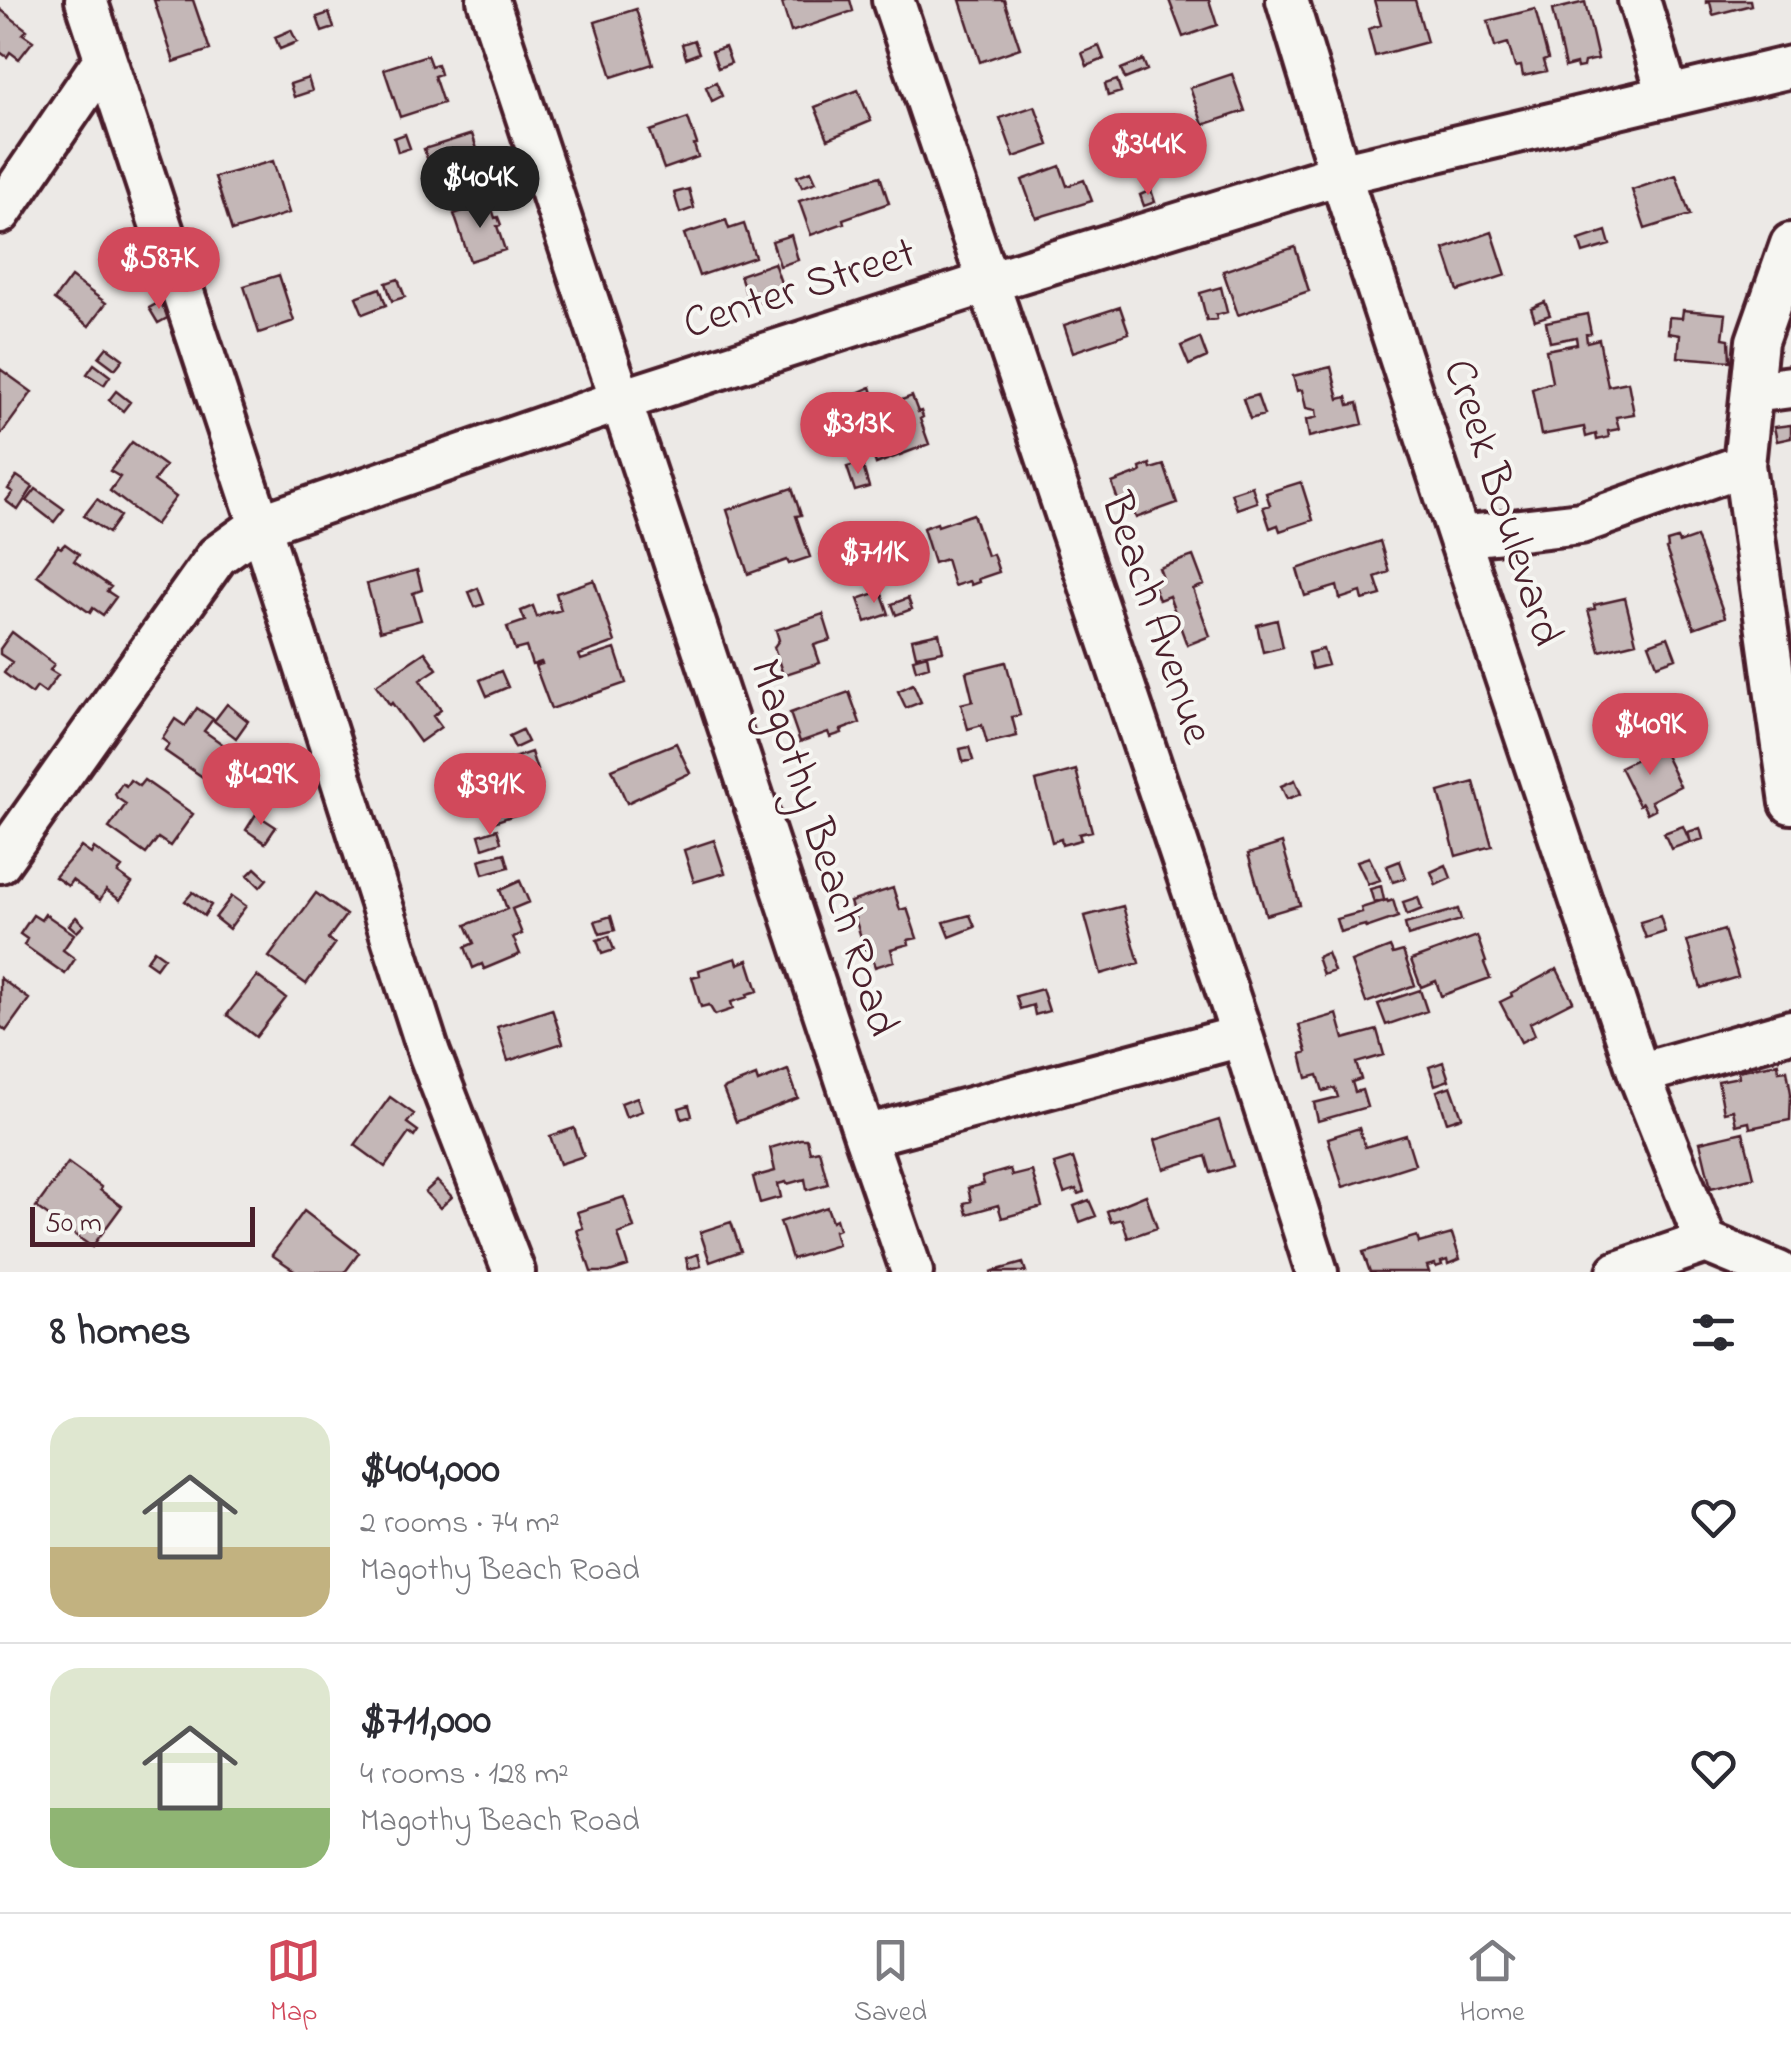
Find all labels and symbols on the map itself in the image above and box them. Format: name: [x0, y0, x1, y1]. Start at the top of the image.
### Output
pin: $344K: [1078, 113, 1218, 198]
pin: $404K: [410, 146, 550, 231]
street label: Center Street: [675, 221, 925, 359]
pin: $587K: [89, 227, 229, 312]
street label: Creek Boulevard: [1424, 351, 1578, 655]
pin: $313K: [788, 392, 928, 477]
street label: Beach Avenue: [1081, 483, 1229, 754]
pin: $711K: [804, 521, 944, 606]
street label: Magothy Beach Road: [729, 651, 914, 1046]
pin: $409K: [1580, 693, 1720, 778]
pin: $429K: [191, 743, 331, 828]
pin: $391K: [420, 753, 560, 838]
scale bar: [30, 1202, 255, 1246]

